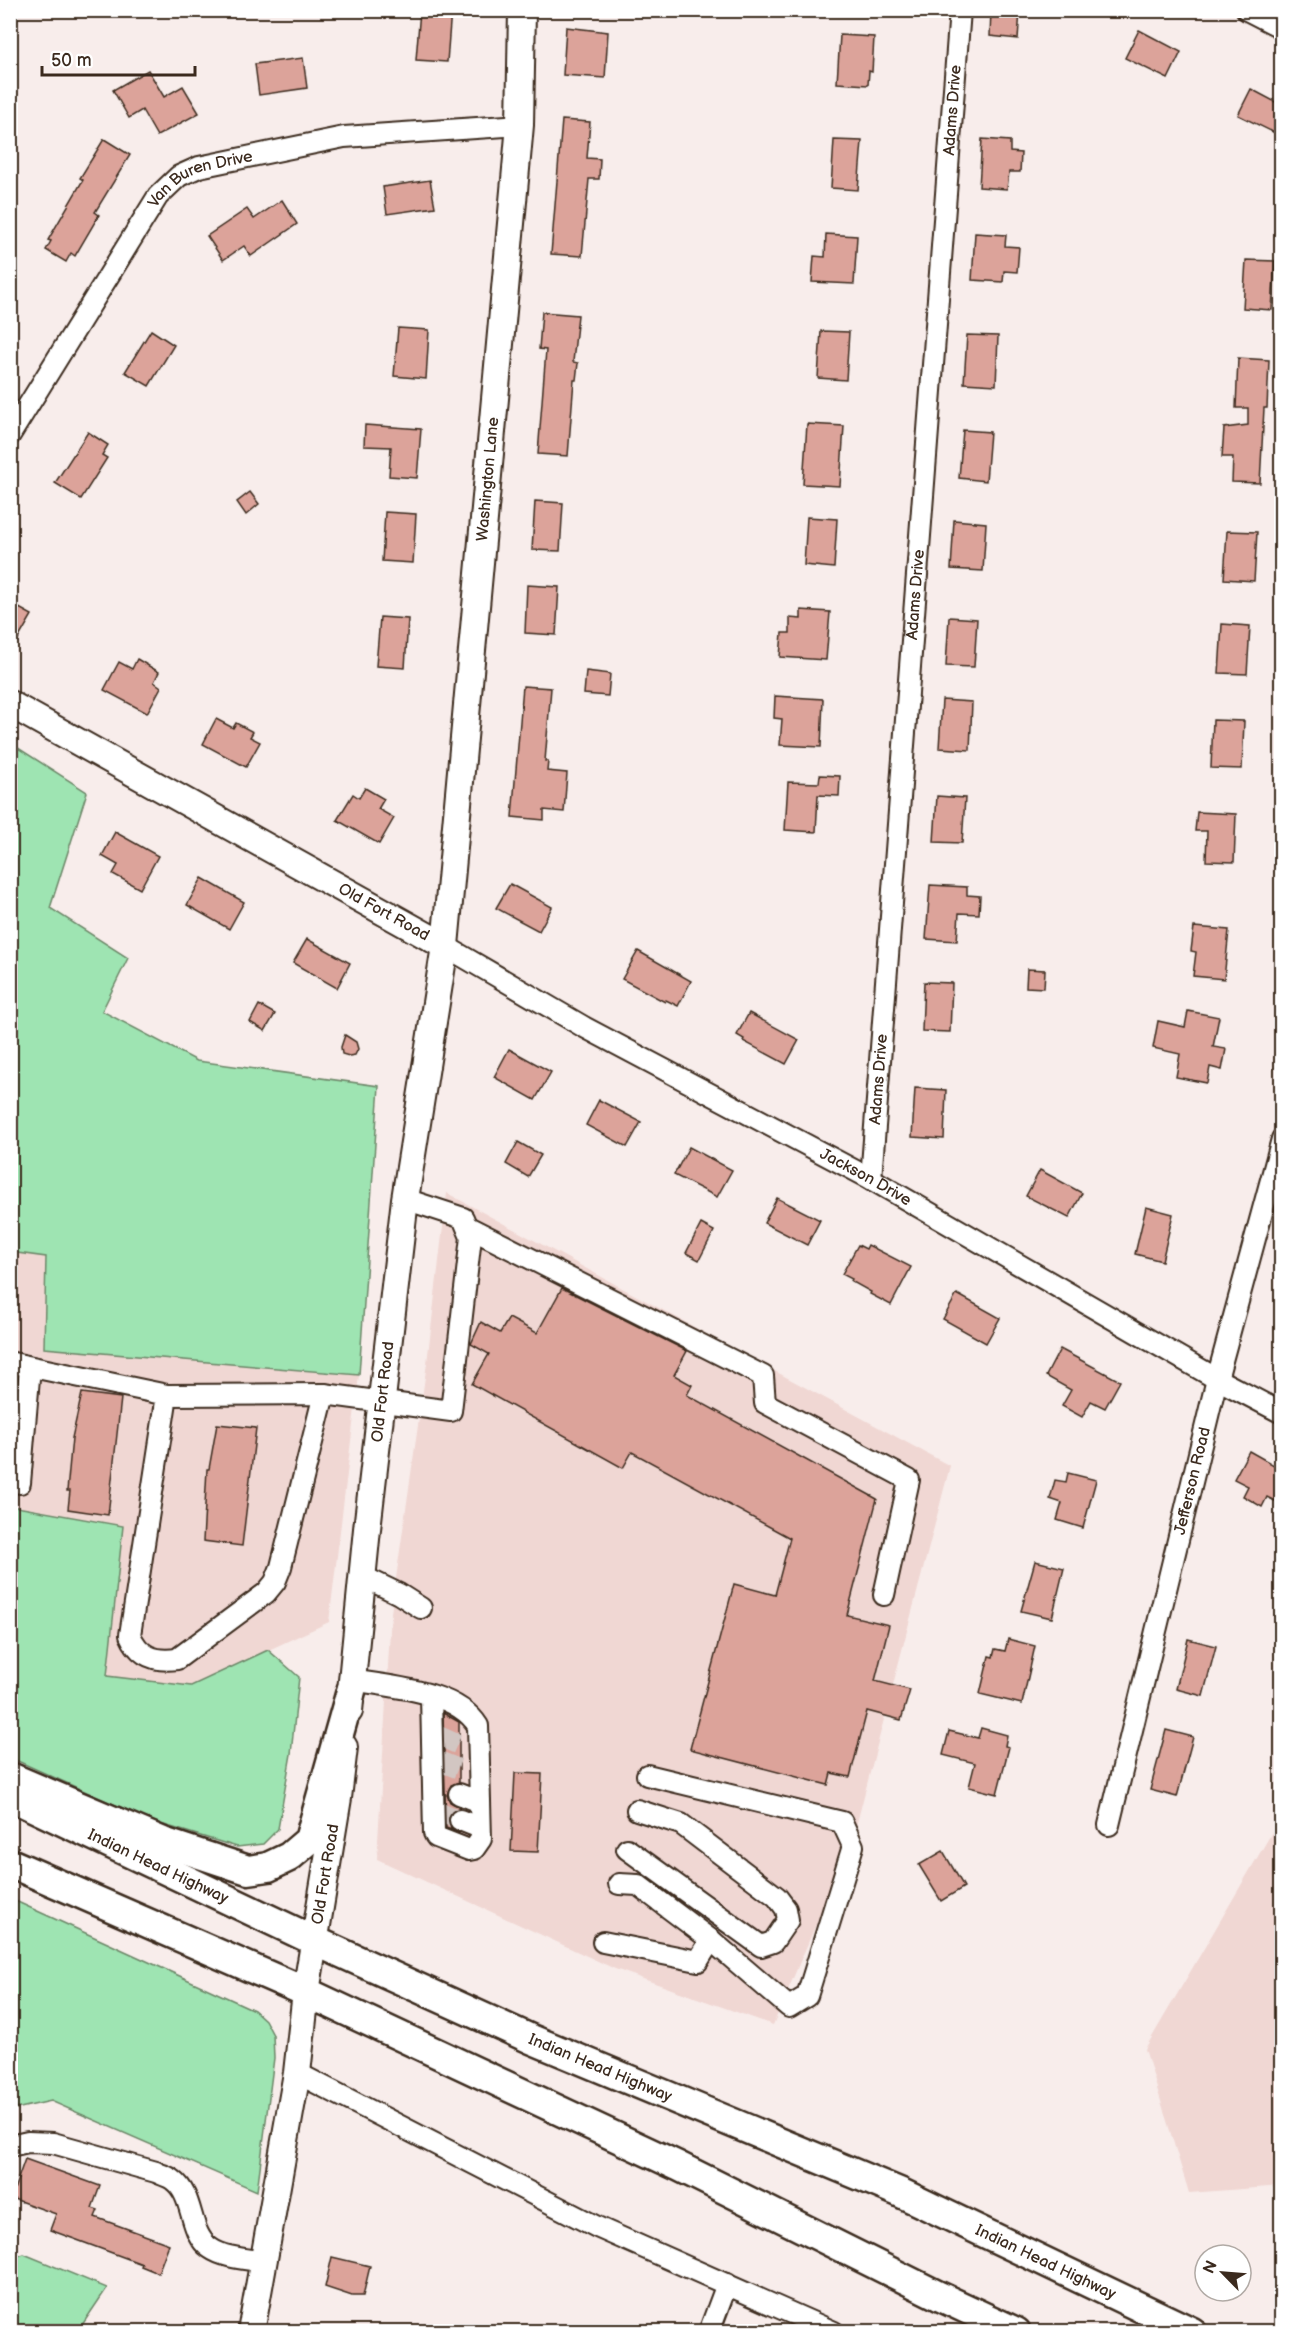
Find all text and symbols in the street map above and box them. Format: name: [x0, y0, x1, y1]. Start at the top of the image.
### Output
scale bar: [42, 39, 195, 77]
text: 50 m: [51, 50, 92, 71]
street label: Adams Drive: [939, 64, 965, 156]
street label: Van Buren Drive: [144, 147, 255, 211]
street label: Washington Lane: [473, 416, 503, 542]
street label: Adams Drive: [903, 548, 928, 641]
street label: Old Fort Road: [335, 879, 433, 945]
street label: Adams Drive: [866, 1033, 892, 1125]
street label: Jackson Drive: [817, 1144, 915, 1210]
street label: Old Fort Road: [368, 1340, 398, 1443]
street label: Jefferson Road: [1170, 1425, 1214, 1537]
street label: Old Fort Road: [308, 1823, 343, 1926]
street label: Indian Head Highway: [85, 1825, 232, 1908]
street label: Indian Head Highway: [526, 2030, 676, 2106]
street label: Indian Head Highway: [972, 2220, 1120, 2304]
north arrow: [1193, 2243, 1253, 2303]
text: N: [1200, 2258, 1222, 2277]

